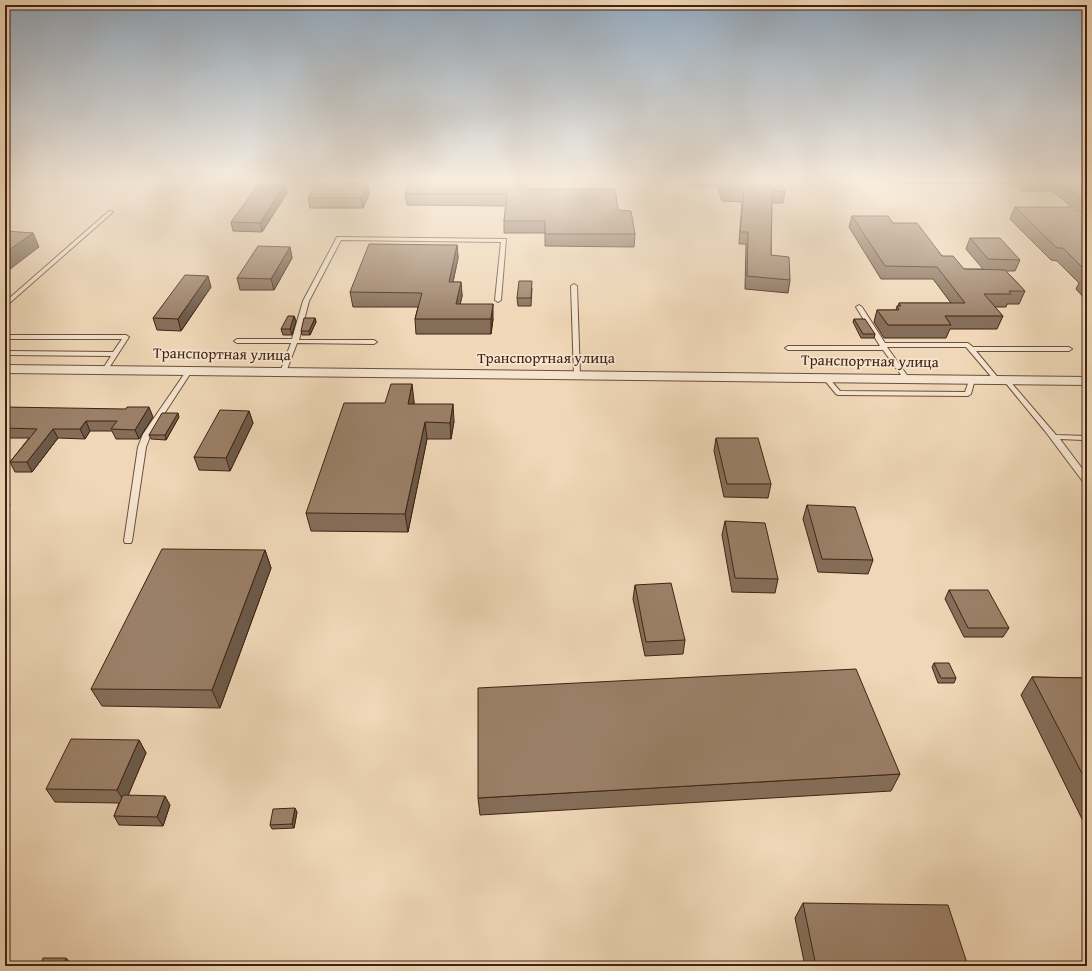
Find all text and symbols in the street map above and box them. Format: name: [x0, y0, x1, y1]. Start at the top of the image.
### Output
street label: Транспортная улица: [153, 342, 292, 365]
street label: Транспортная улица: [477, 347, 616, 368]
street label: Транспортная улица: [801, 349, 940, 372]

